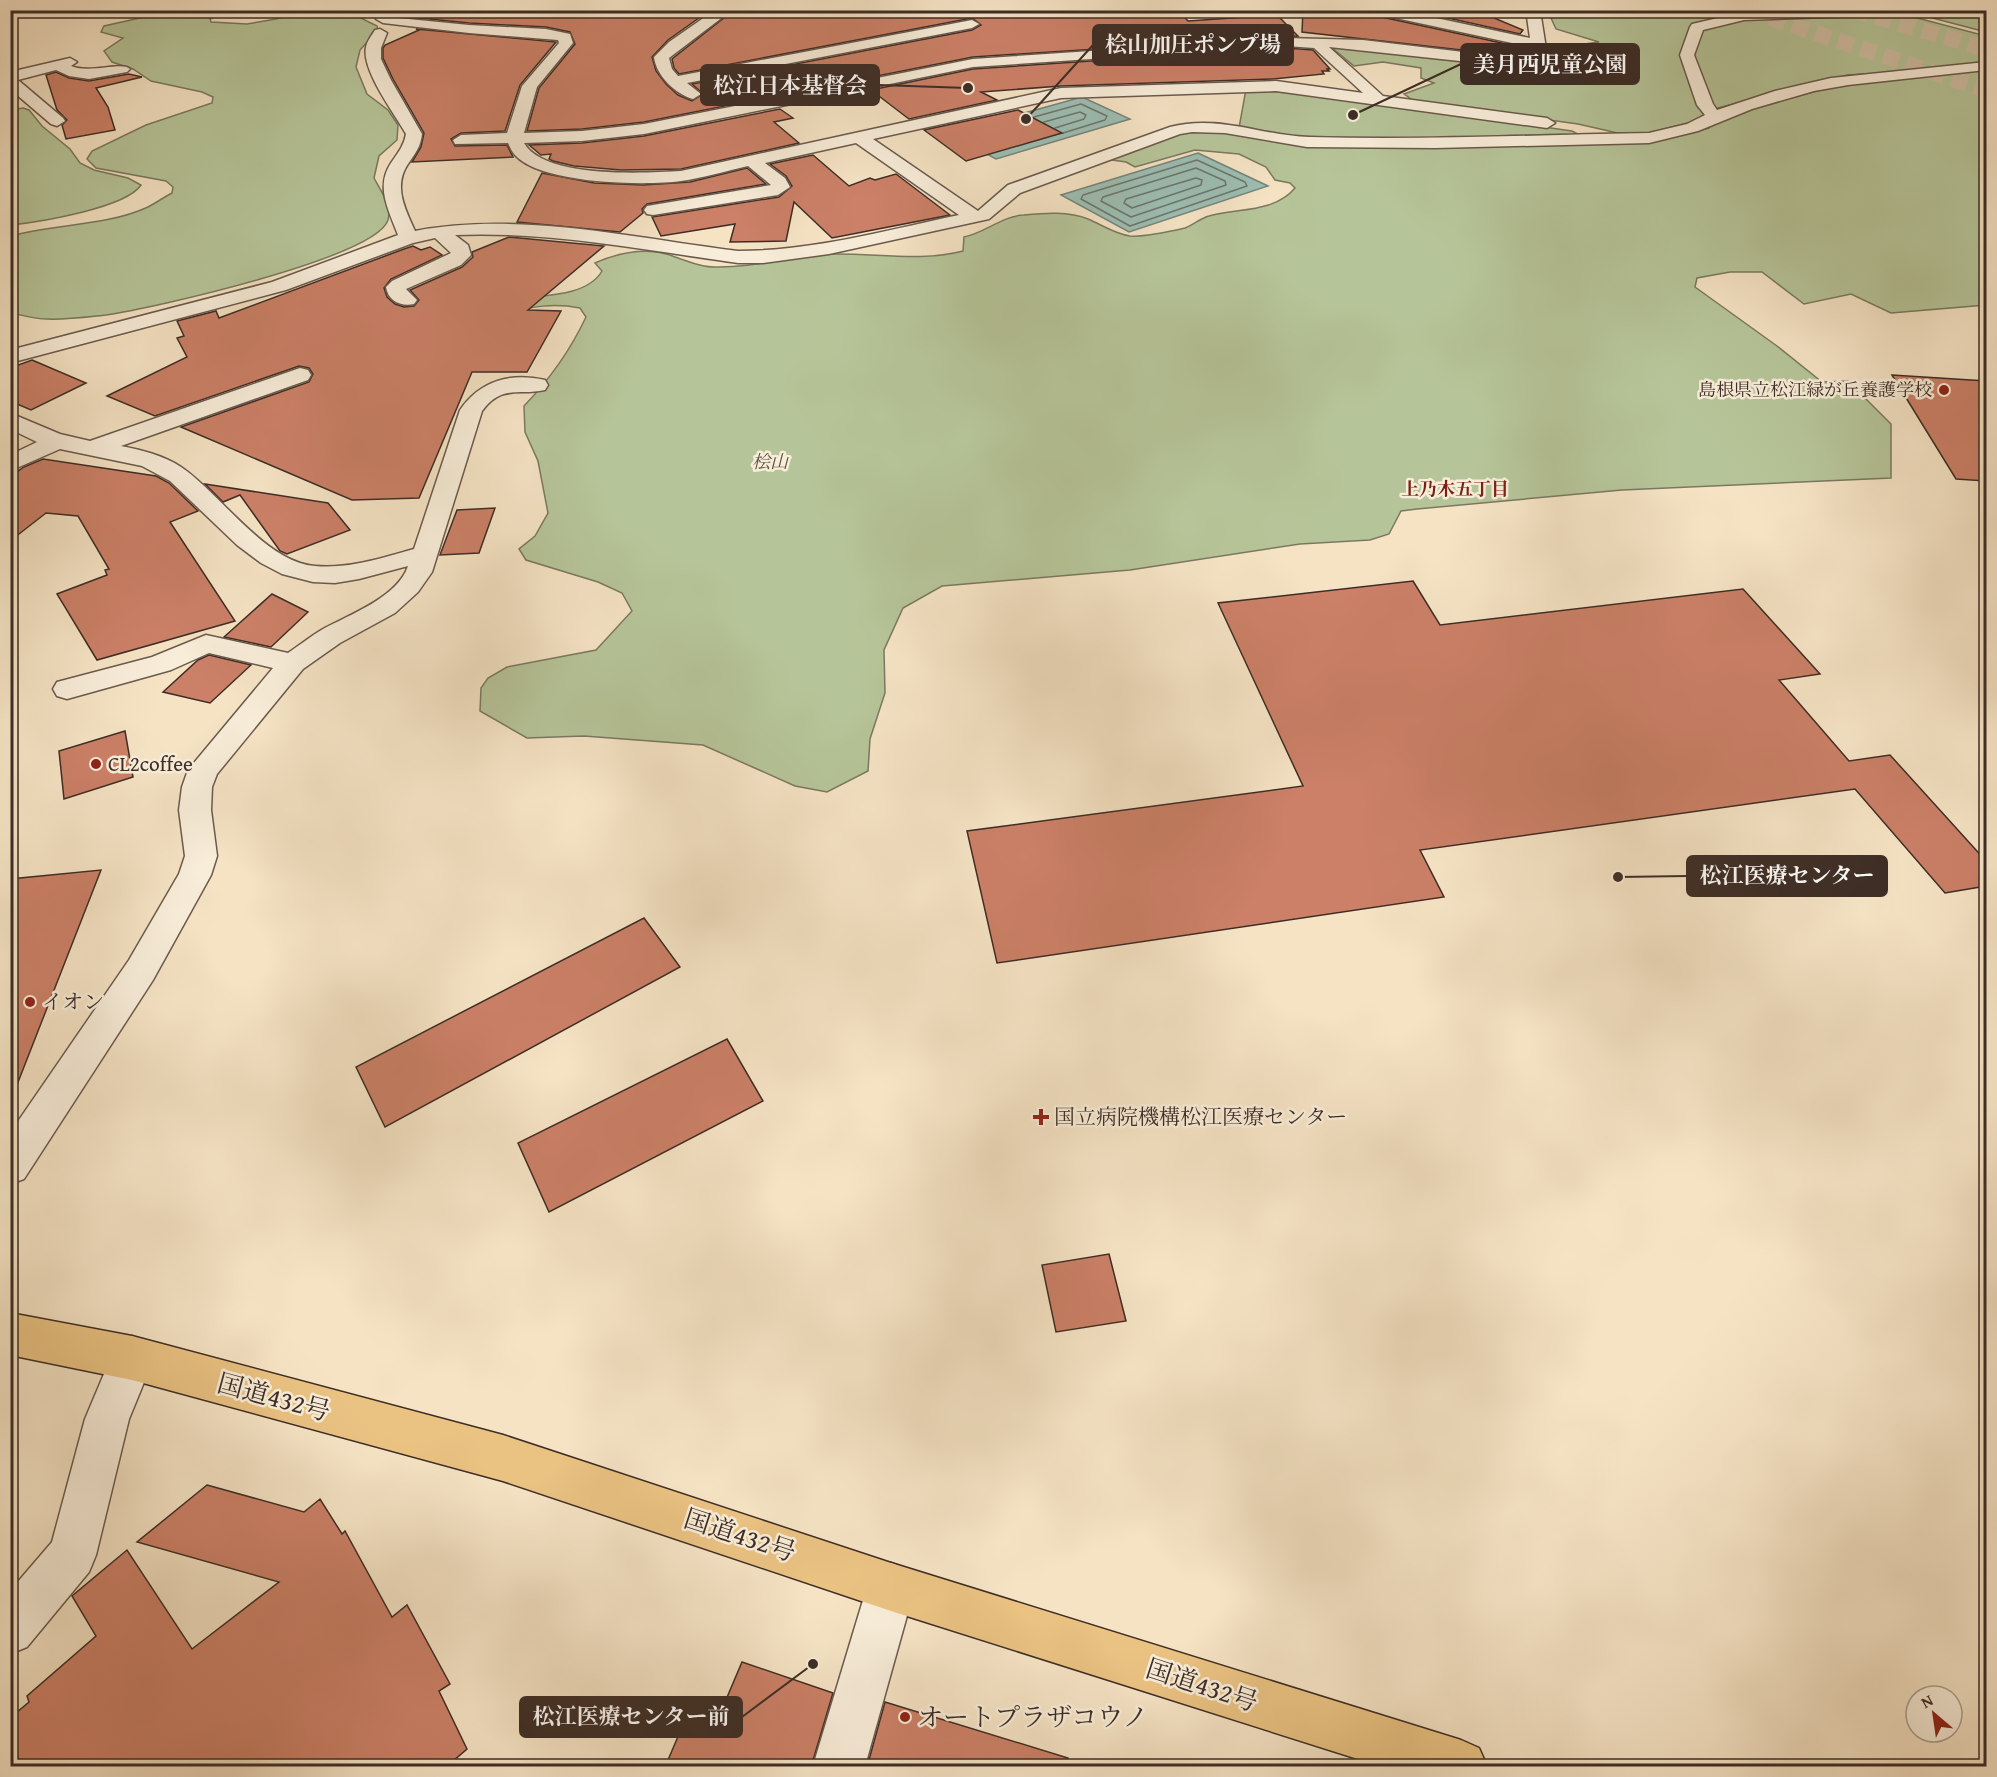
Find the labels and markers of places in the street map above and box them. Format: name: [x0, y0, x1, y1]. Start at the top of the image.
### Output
callout: 桧山加圧ポンプ場: [1093, 25, 1293, 65]
callout: 美月西児童公園: [1461, 44, 1639, 84]
callout: 松江日本基督会: [701, 65, 879, 105]
place label: 島根県立松江緑が丘養護学校: [1698, 376, 1932, 403]
marker: 島根県立松江緑が丘養護学校: [1937, 383, 1951, 397]
place label: CL2coffee: [108, 748, 193, 779]
marker: CL2coffee: [89, 757, 103, 771]
callout: 松江医療センター: [1687, 856, 1887, 896]
place label: イオン: [42, 986, 104, 1017]
marker: イオン: [23, 995, 37, 1009]
place label: 国立病院機構松江医療センター: [1054, 1101, 1347, 1132]
marker: 国立病院機構松江医療センター: [1032, 1108, 1050, 1126]
callout: 松江医療センター前: [520, 1697, 742, 1737]
place label: オートプラザコウノ: [917, 1697, 1148, 1736]
marker: オートプラザコウノ: [898, 1710, 912, 1724]

